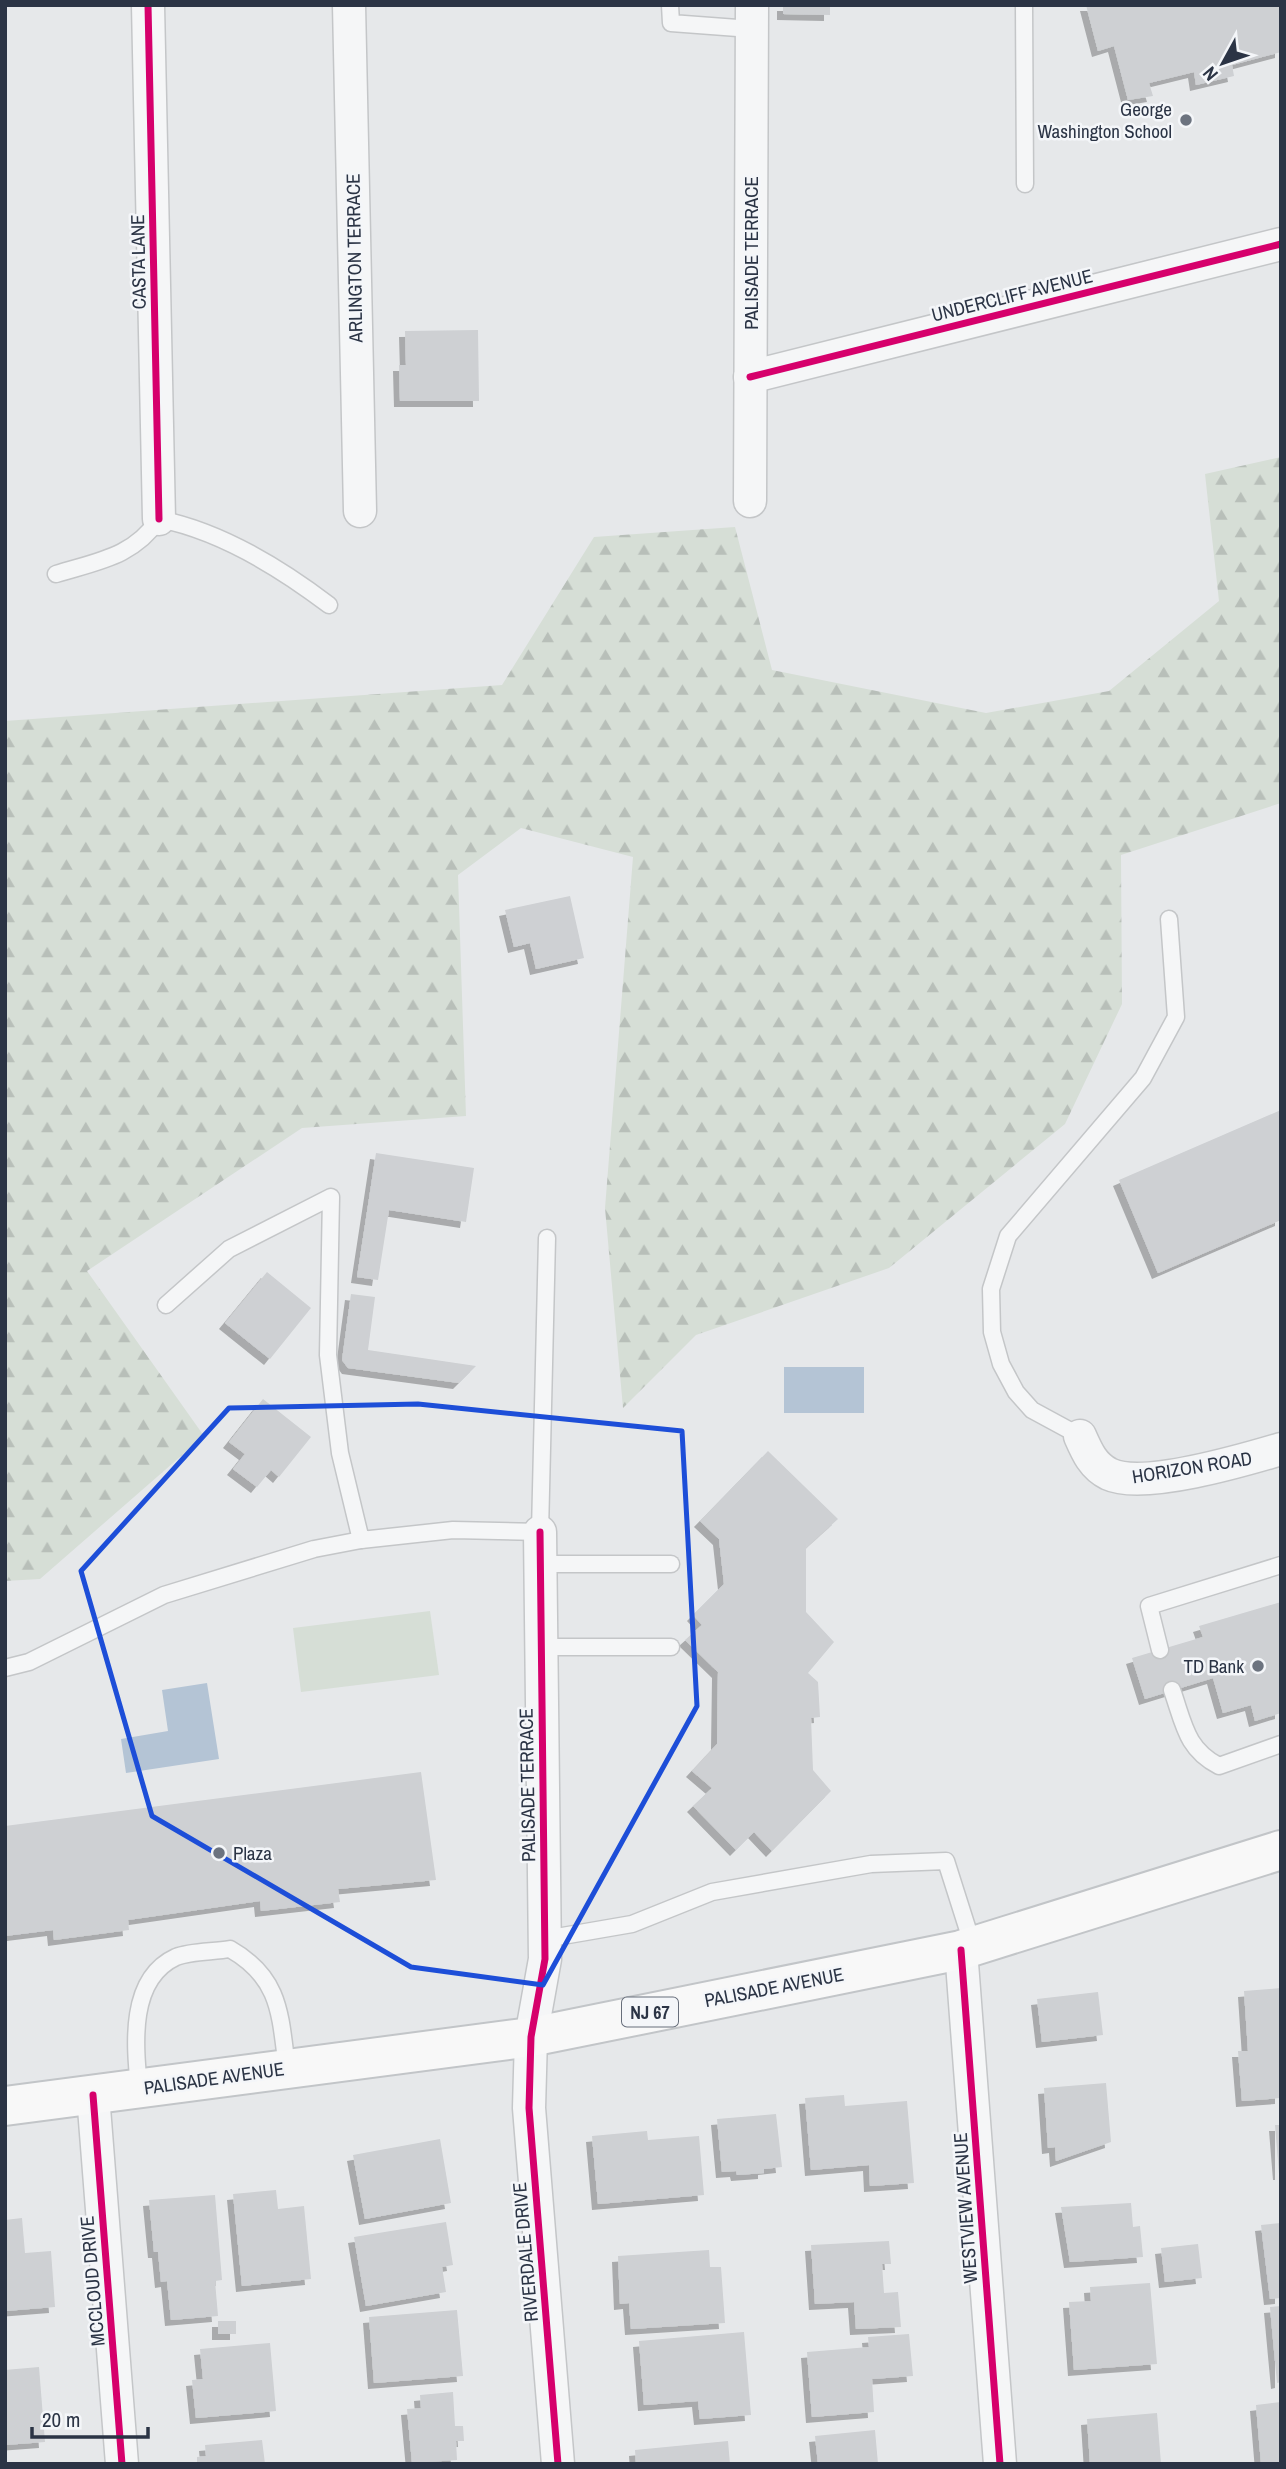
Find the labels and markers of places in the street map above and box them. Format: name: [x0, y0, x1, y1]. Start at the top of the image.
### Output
place label: George Washington School: [1037, 96, 1172, 144]
marker: George Washington School: [1178, 112, 1194, 128]
place label: TD Bank: [1183, 1653, 1244, 1679]
marker: TD Bank: [1250, 1658, 1266, 1674]
place label: Plaza: [233, 1840, 272, 1866]
marker: Plaza: [211, 1845, 227, 1861]

